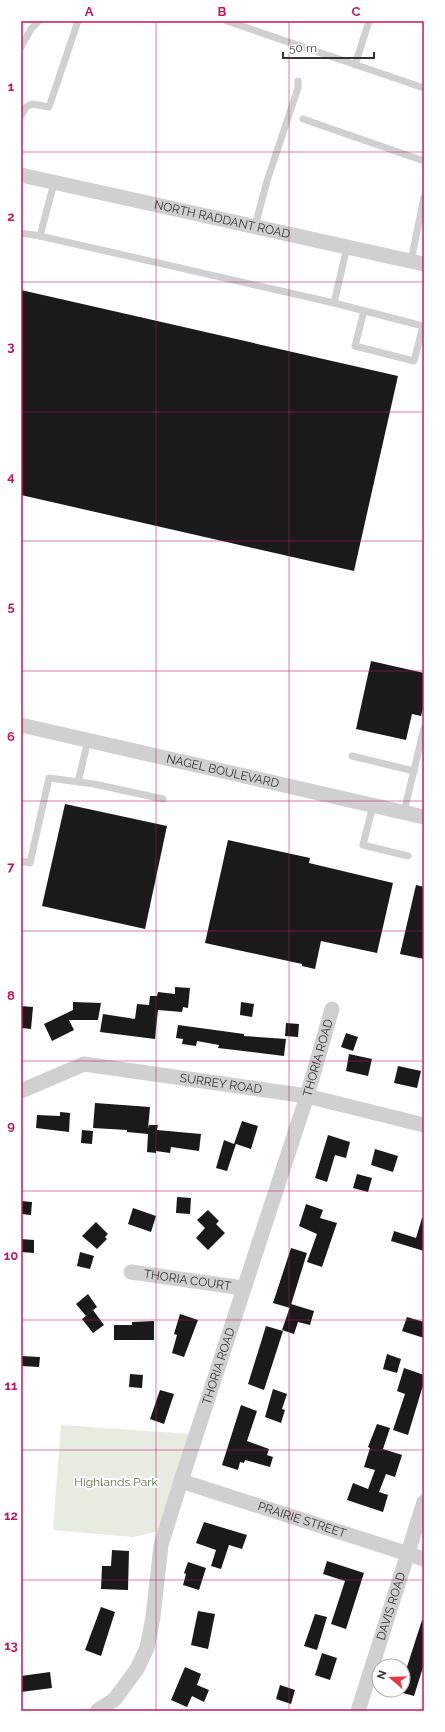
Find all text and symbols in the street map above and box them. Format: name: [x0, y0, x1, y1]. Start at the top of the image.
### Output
text: A: [85, 4, 94, 19]
text: B: [218, 4, 227, 19]
text: C: [352, 4, 361, 19]
scale bar: [283, 34, 374, 60]
text: 50 m: [289, 41, 317, 55]
text: 1: [8, 79, 15, 94]
street label: NORTH RADDANT ROAD: [153, 198, 292, 241]
text: 2: [7, 209, 15, 224]
text: 3: [7, 339, 15, 354]
text: 4: [7, 469, 15, 484]
text: 5: [7, 599, 15, 614]
text: 6: [7, 729, 15, 744]
street label: NAGEL BOULEVARD: [165, 751, 281, 791]
text: 7: [7, 859, 15, 874]
text: 8: [7, 988, 15, 1003]
street label: THORIA ROAD: [300, 1017, 336, 1098]
street label: SURREY ROAD: [179, 1071, 264, 1097]
text: 9: [7, 1118, 15, 1133]
text: 10: [4, 1248, 18, 1263]
street label: THORIA COURT: [143, 1267, 233, 1293]
street label: THORIA ROAD: [199, 1326, 238, 1406]
text: 11: [5, 1378, 18, 1393]
park label: Highlands Park: [74, 1475, 158, 1489]
street label: PRAIRIE STREET: [256, 1499, 349, 1541]
text: 12: [4, 1508, 18, 1523]
street label: DAVIS ROAD: [374, 1570, 409, 1642]
text: 13: [4, 1638, 18, 1653]
north arrow: [371, 1658, 411, 1698]
text: N: [375, 1669, 390, 1681]

